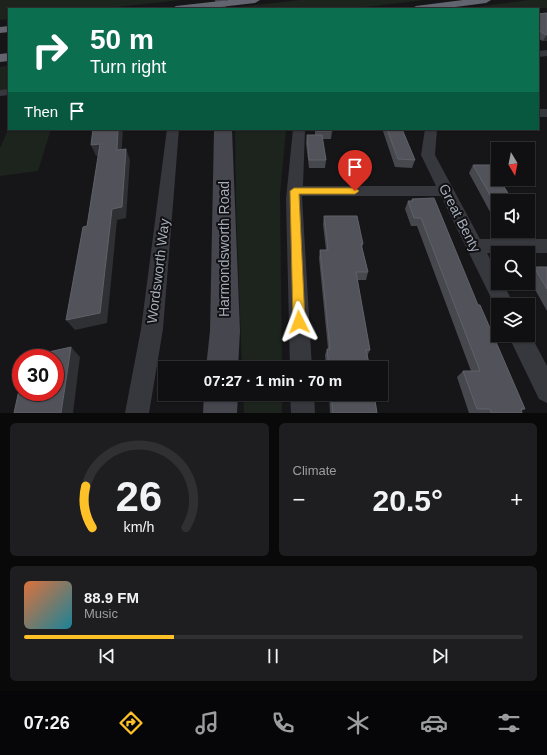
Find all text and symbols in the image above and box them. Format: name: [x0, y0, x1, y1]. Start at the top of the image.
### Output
icon: right: [24, 24, 76, 76]
text: 50 m: [90, 24, 154, 55]
text: Turn right: [90, 57, 166, 77]
icon: arrive: [66, 100, 88, 122]
text: Then: [24, 103, 58, 120]
north arrow: [491, 142, 535, 186]
map controls: [491, 142, 535, 342]
pin: [338, 150, 372, 191]
icon: arrive: [344, 156, 366, 178]
street label: Harmondsworth Road: [216, 181, 232, 317]
street label: Great Benty: [436, 181, 484, 255]
button: sound: [491, 194, 535, 238]
street label: Wordsworth Way: [144, 218, 172, 324]
button: search: [491, 246, 535, 290]
button: layers: [491, 298, 535, 342]
position arrow: [278, 301, 320, 343]
speed limit sign: 30: [12, 349, 64, 401]
text: 07:27 · 1 min · 70 m: [204, 372, 342, 389]
text: Climate: [293, 463, 337, 478]
text: 26: [116, 472, 162, 519]
text: 20.5°: [373, 484, 443, 517]
text: −: [293, 487, 305, 512]
text: +: [510, 487, 523, 512]
text: km/h: [124, 518, 155, 534]
text: 88.9 FM: [84, 589, 139, 606]
text: Music: [84, 606, 118, 621]
icon: previous: [96, 645, 118, 667]
icon: pause: [262, 645, 284, 667]
icon: next: [429, 645, 451, 667]
icon: directions: [117, 709, 145, 737]
icon: music: [193, 709, 221, 737]
icon: phone: [269, 709, 297, 737]
icon: climate: [344, 709, 372, 737]
icon: car: [420, 709, 448, 737]
icon: filters: [495, 709, 523, 737]
text: 07:26: [24, 713, 70, 733]

